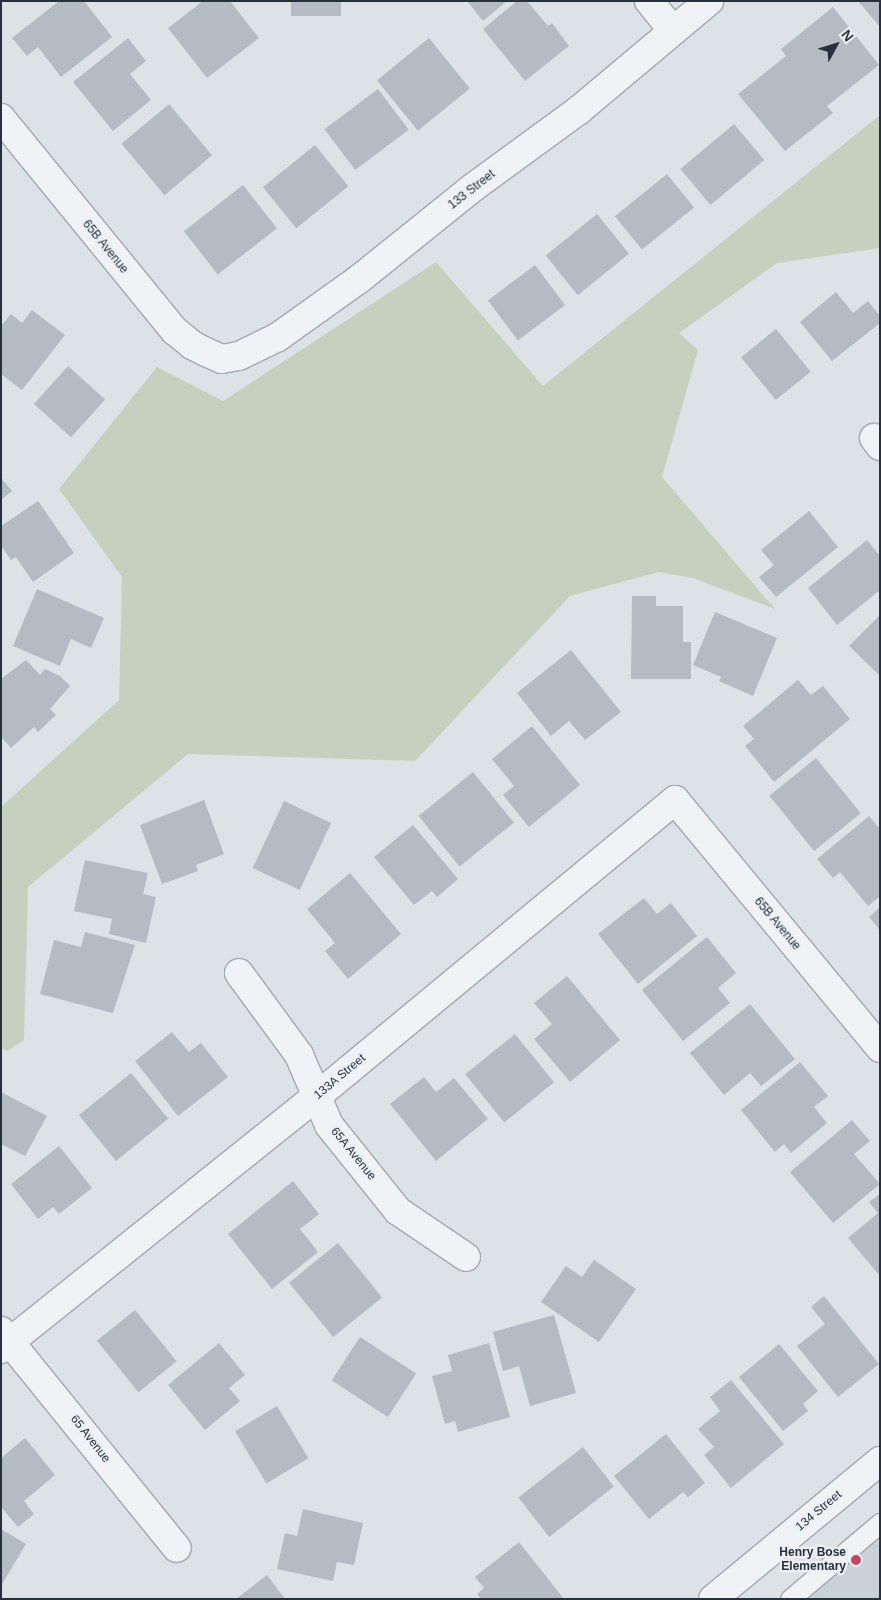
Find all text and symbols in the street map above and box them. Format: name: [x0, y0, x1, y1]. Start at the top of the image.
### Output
north arrow: [811, 20, 861, 70]
text: N: [838, 27, 857, 45]
street label: 133 Street: [446, 167, 498, 213]
street label: 65B Avenue: [79, 217, 131, 277]
street label: 65B Avenue: [751, 894, 803, 954]
street label: 133A Street: [311, 1051, 369, 1103]
street label: 65A Avenue: [327, 1124, 379, 1184]
street label: 65 Avenue: [67, 1412, 113, 1466]
street label: 134 Street: [793, 1488, 845, 1534]
place label: Henry Bose Elementary: [779, 1546, 846, 1574]
marker: Henry Bose Elementary: [850, 1554, 862, 1566]

